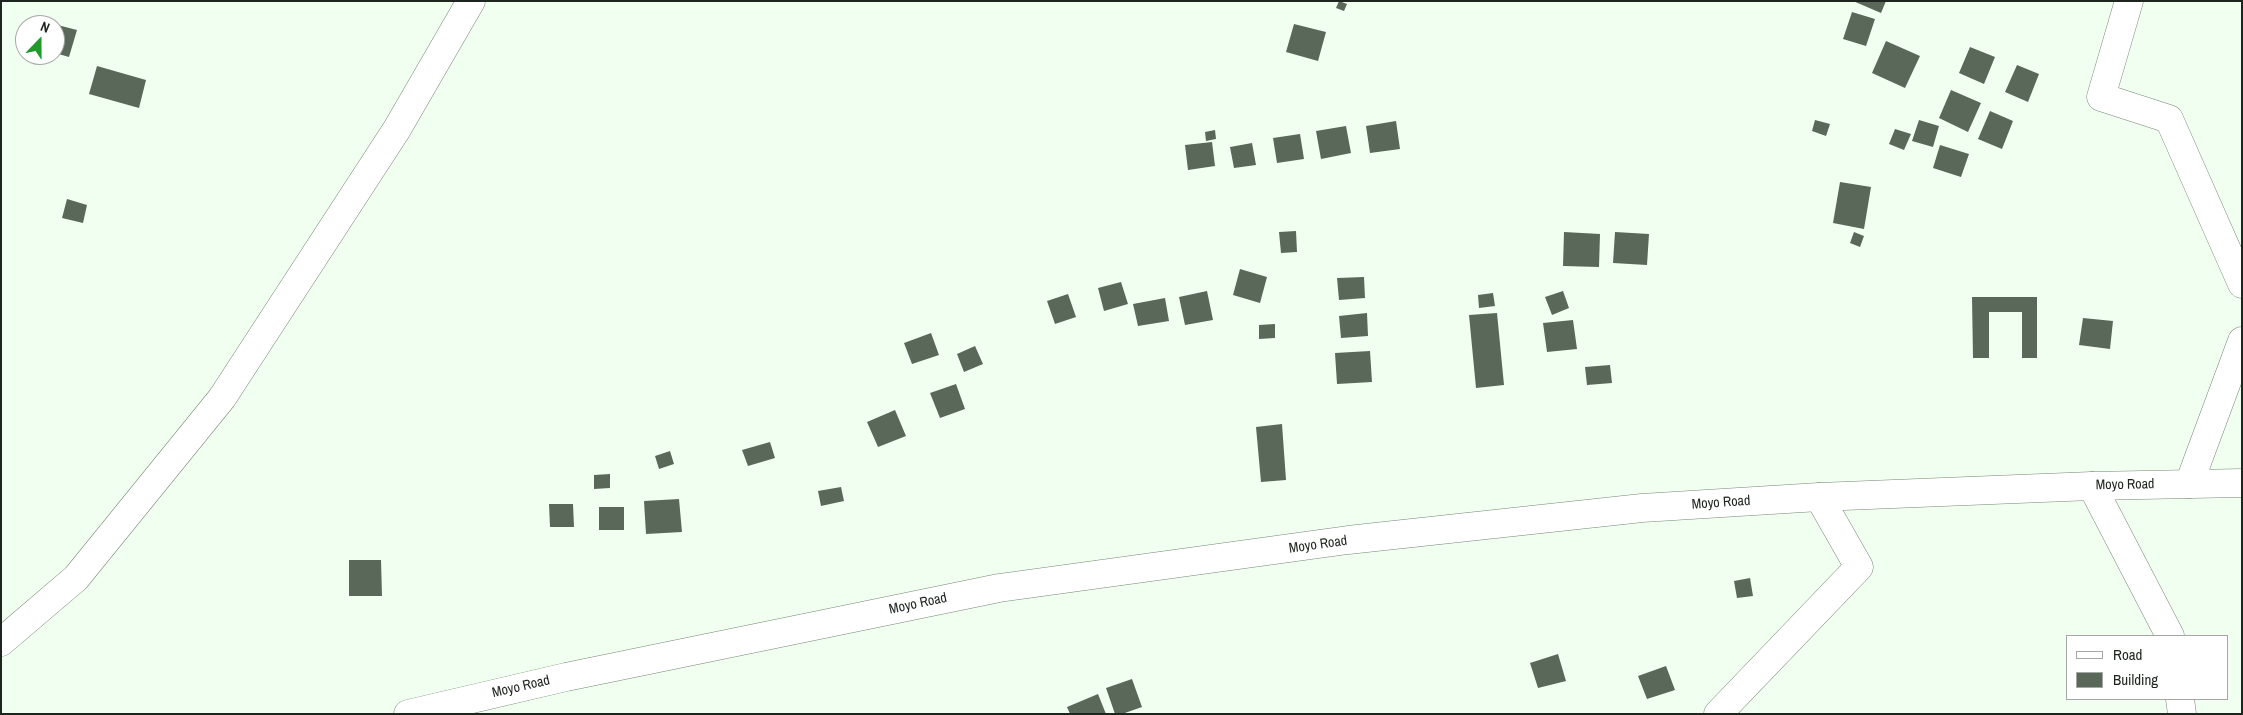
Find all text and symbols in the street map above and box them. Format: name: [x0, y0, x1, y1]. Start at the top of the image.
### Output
north arrow: [15, 15, 65, 65]
text: N: [38, 17, 52, 37]
street label: Moyo Road: [2096, 476, 2154, 494]
street label: Moyo Road: [1691, 493, 1751, 513]
street label: Moyo Road: [1288, 533, 1348, 557]
street label: Moyo Road: [888, 590, 948, 618]
legend: [2066, 635, 2228, 700]
text: Road: [2113, 644, 2142, 665]
text: Building: [2113, 669, 2158, 690]
street label: Moyo Road: [491, 672, 551, 702]

